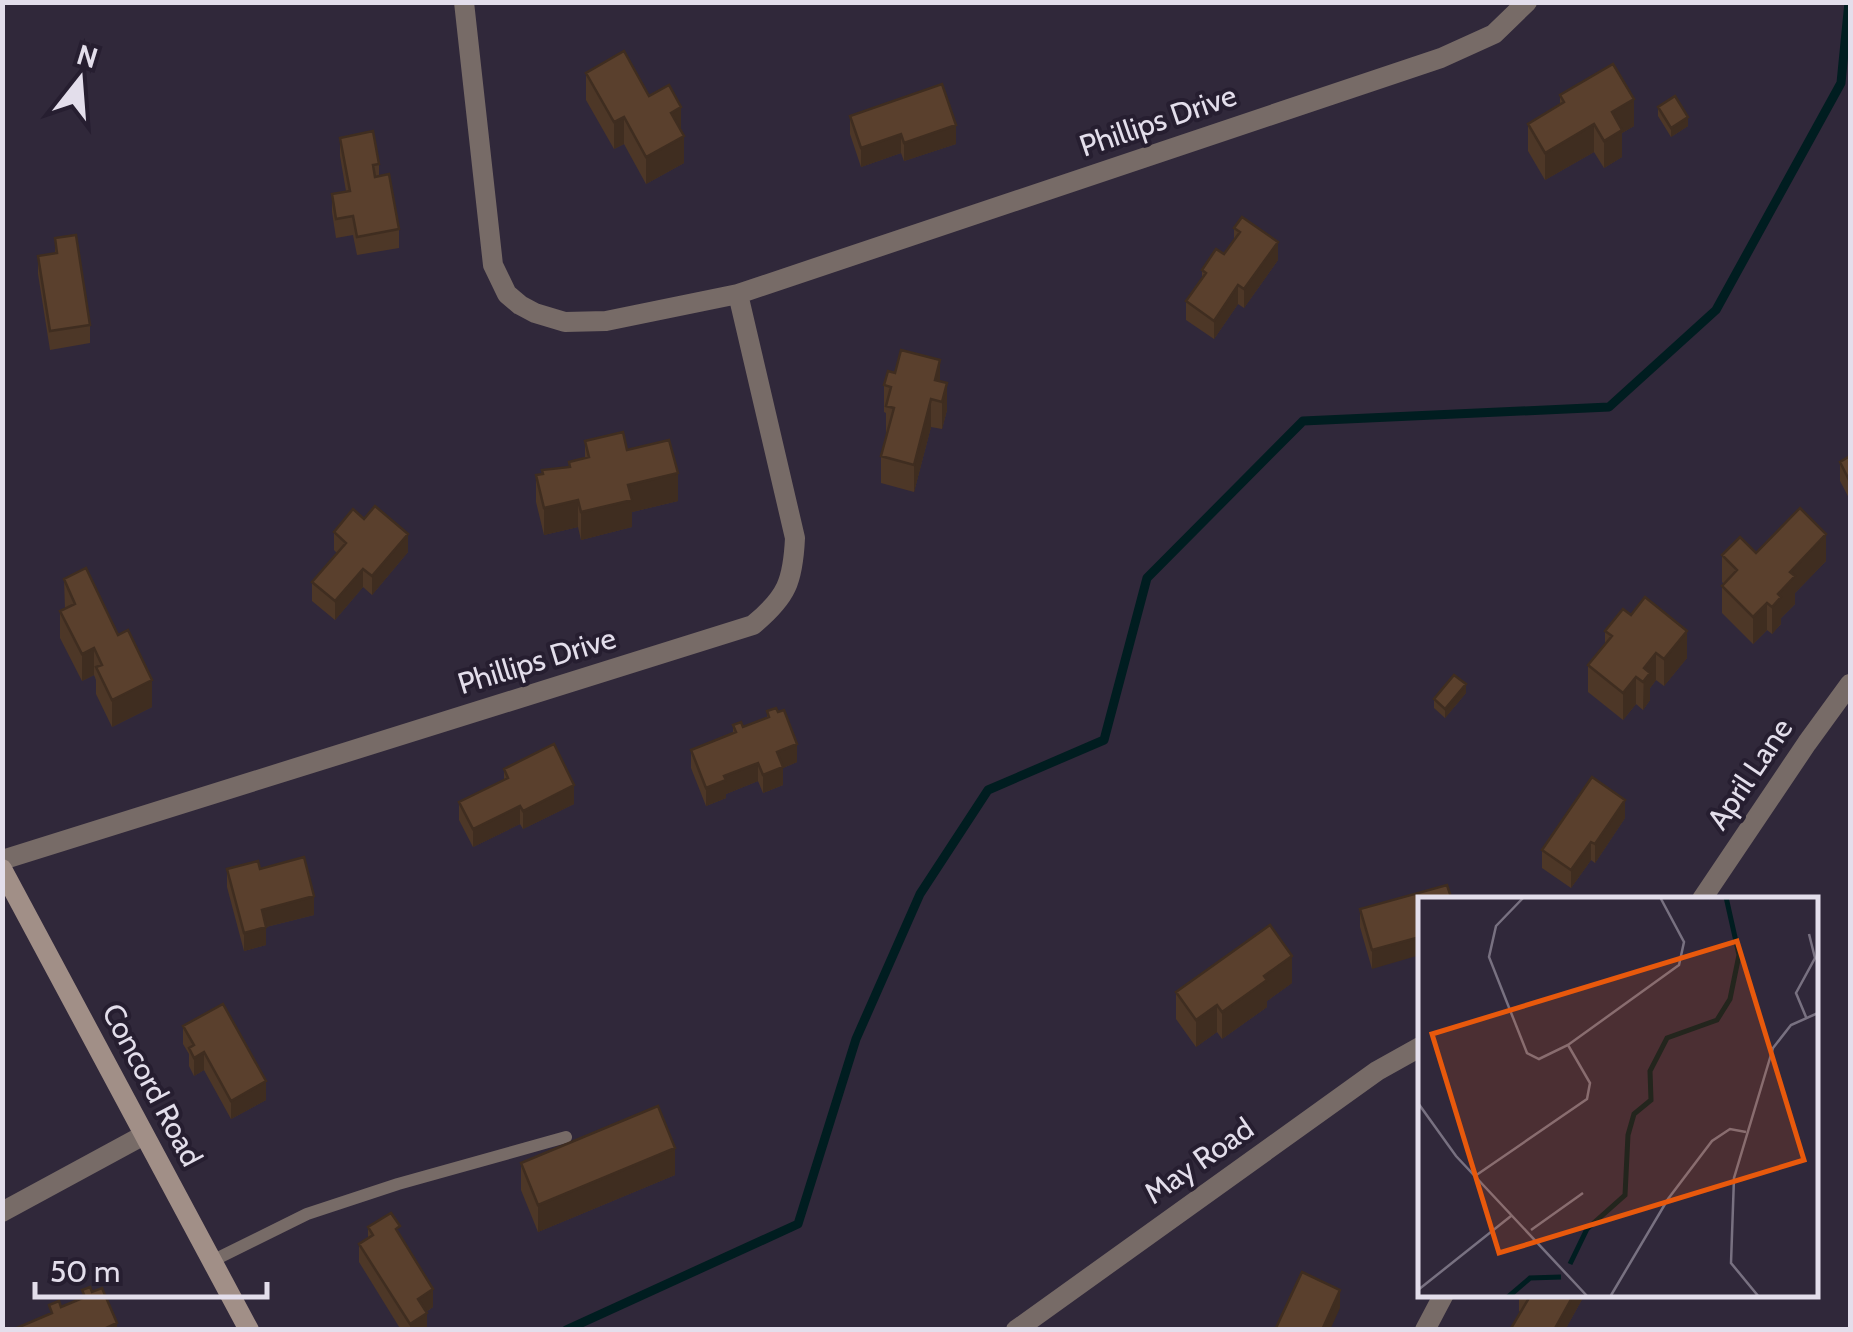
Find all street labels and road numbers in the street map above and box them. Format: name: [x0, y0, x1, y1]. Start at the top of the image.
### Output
street label: Phillips Drive: [1075, 76, 1241, 165]
street label: Phillips Drive: [453, 619, 620, 702]
street label: April Lane: [1699, 711, 1800, 836]
street label: Concord Road: [94, 997, 211, 1172]
street label: May Road: [1137, 1110, 1261, 1212]

